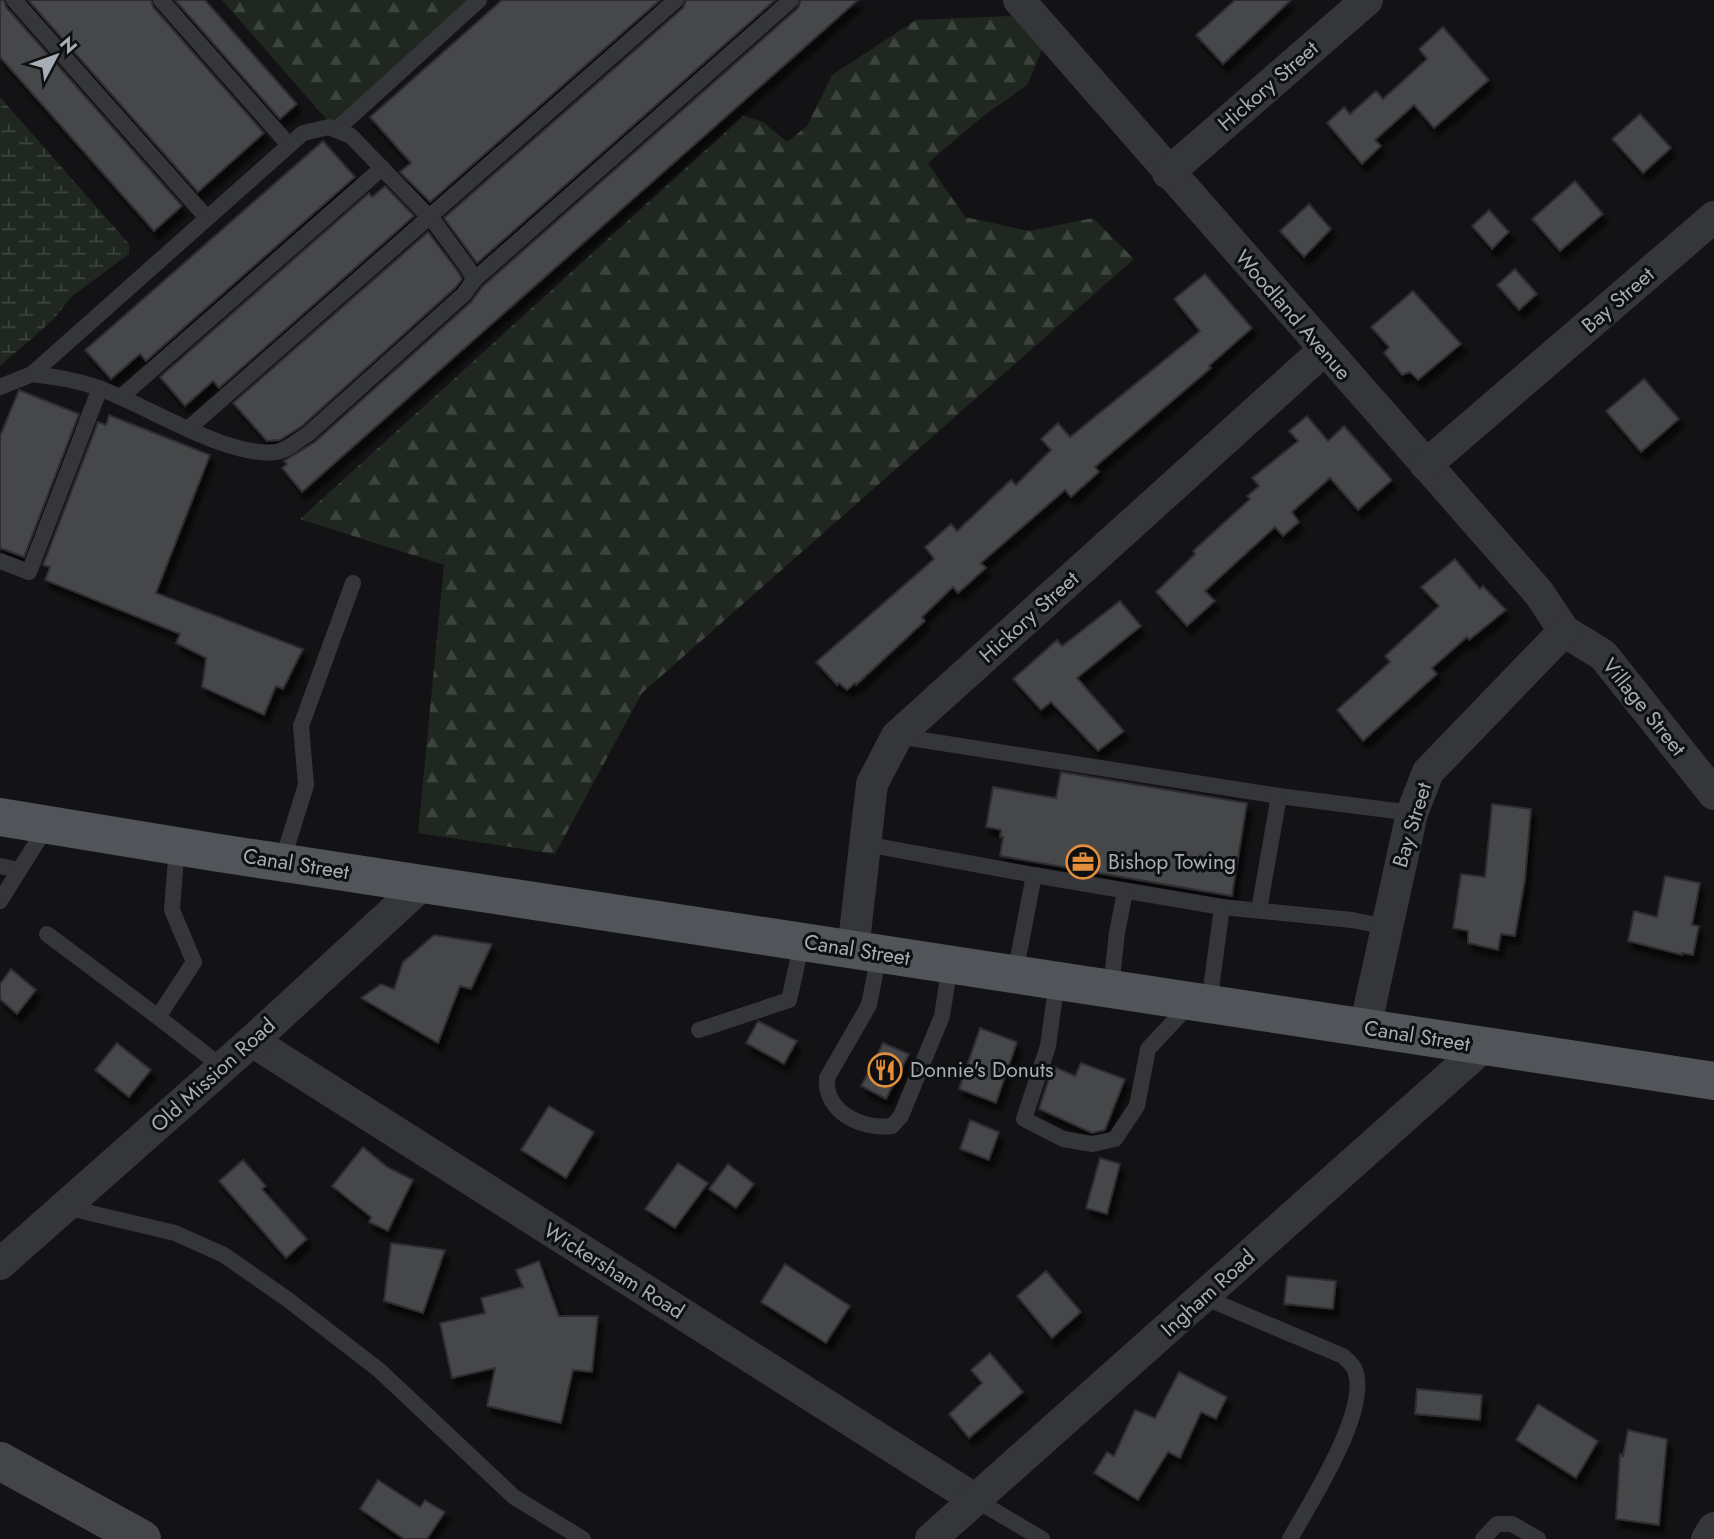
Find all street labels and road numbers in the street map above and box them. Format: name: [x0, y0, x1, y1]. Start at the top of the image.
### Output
street label: Hickory Street: [1211, 34, 1325, 138]
street label: Woodland Avenue: [1228, 243, 1358, 387]
street label: Bay Street: [1575, 260, 1661, 340]
street label: Hickory Street: [973, 564, 1085, 670]
street label: Village Street: [1595, 652, 1693, 762]
street label: Bay Street: [1385, 779, 1439, 871]
street label: Canal Street: [241, 841, 351, 887]
street label: Canal Street: [802, 927, 912, 973]
street label: Old Mission Road: [144, 1011, 282, 1139]
street label: Canal Street: [1362, 1013, 1472, 1059]
street label: Wickersham Road: [538, 1216, 690, 1326]
street label: Ingham Road: [1154, 1243, 1262, 1343]

